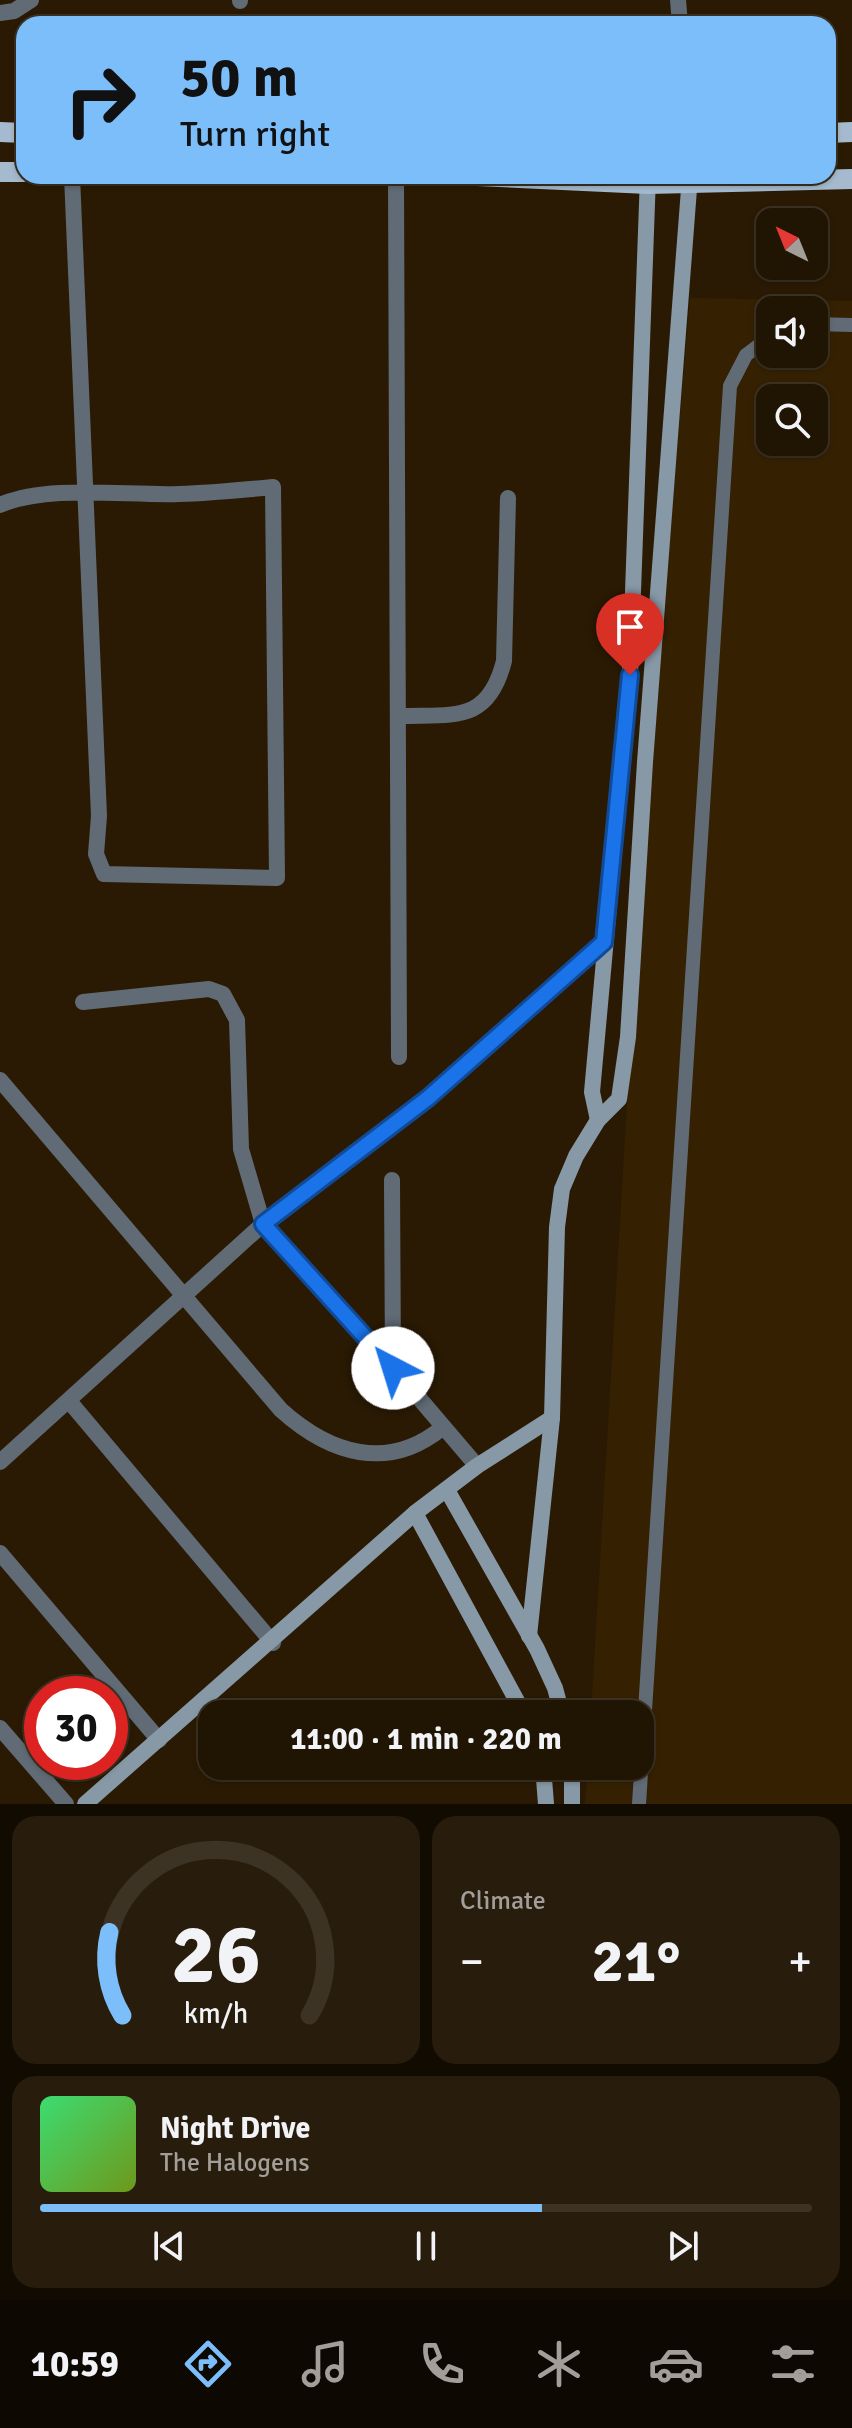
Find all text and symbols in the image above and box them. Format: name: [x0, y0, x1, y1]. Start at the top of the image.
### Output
text: 50 m: [180, 43, 298, 112]
icon: right: [48, 48, 152, 152]
text: Turn right: [180, 112, 330, 157]
north arrow: [756, 208, 828, 280]
map controls: [756, 208, 828, 456]
button: sound: [756, 296, 828, 368]
button: search: [756, 384, 828, 456]
pin: [596, 593, 664, 675]
icon: arrive: [608, 605, 652, 649]
position arrow: [351, 1326, 435, 1410]
speed limit sign: 30: [24, 1676, 128, 1780]
text: 11:00 · 1 min · 220 m: [290, 1721, 562, 1758]
text: Climate: [460, 1885, 546, 1917]
text: 26: [171, 1904, 261, 2006]
text: 21°: [592, 1925, 680, 1999]
text: −: [460, 1935, 484, 1989]
text: +: [788, 1935, 812, 1989]
text: km/h: [184, 1996, 248, 2031]
text: Night Drive: [160, 2110, 310, 2147]
text: The Halogens: [160, 2147, 310, 2179]
icon: previous: [147, 2224, 191, 2268]
icon: pause: [404, 2224, 448, 2268]
icon: next: [661, 2224, 705, 2268]
icon: directions: [180, 2336, 236, 2392]
icon: music: [297, 2336, 353, 2392]
icon: phone: [414, 2336, 470, 2392]
icon: climate: [531, 2336, 587, 2392]
icon: car: [648, 2336, 704, 2392]
icon: filters: [765, 2336, 821, 2392]
text: 10:59: [31, 2342, 119, 2387]

